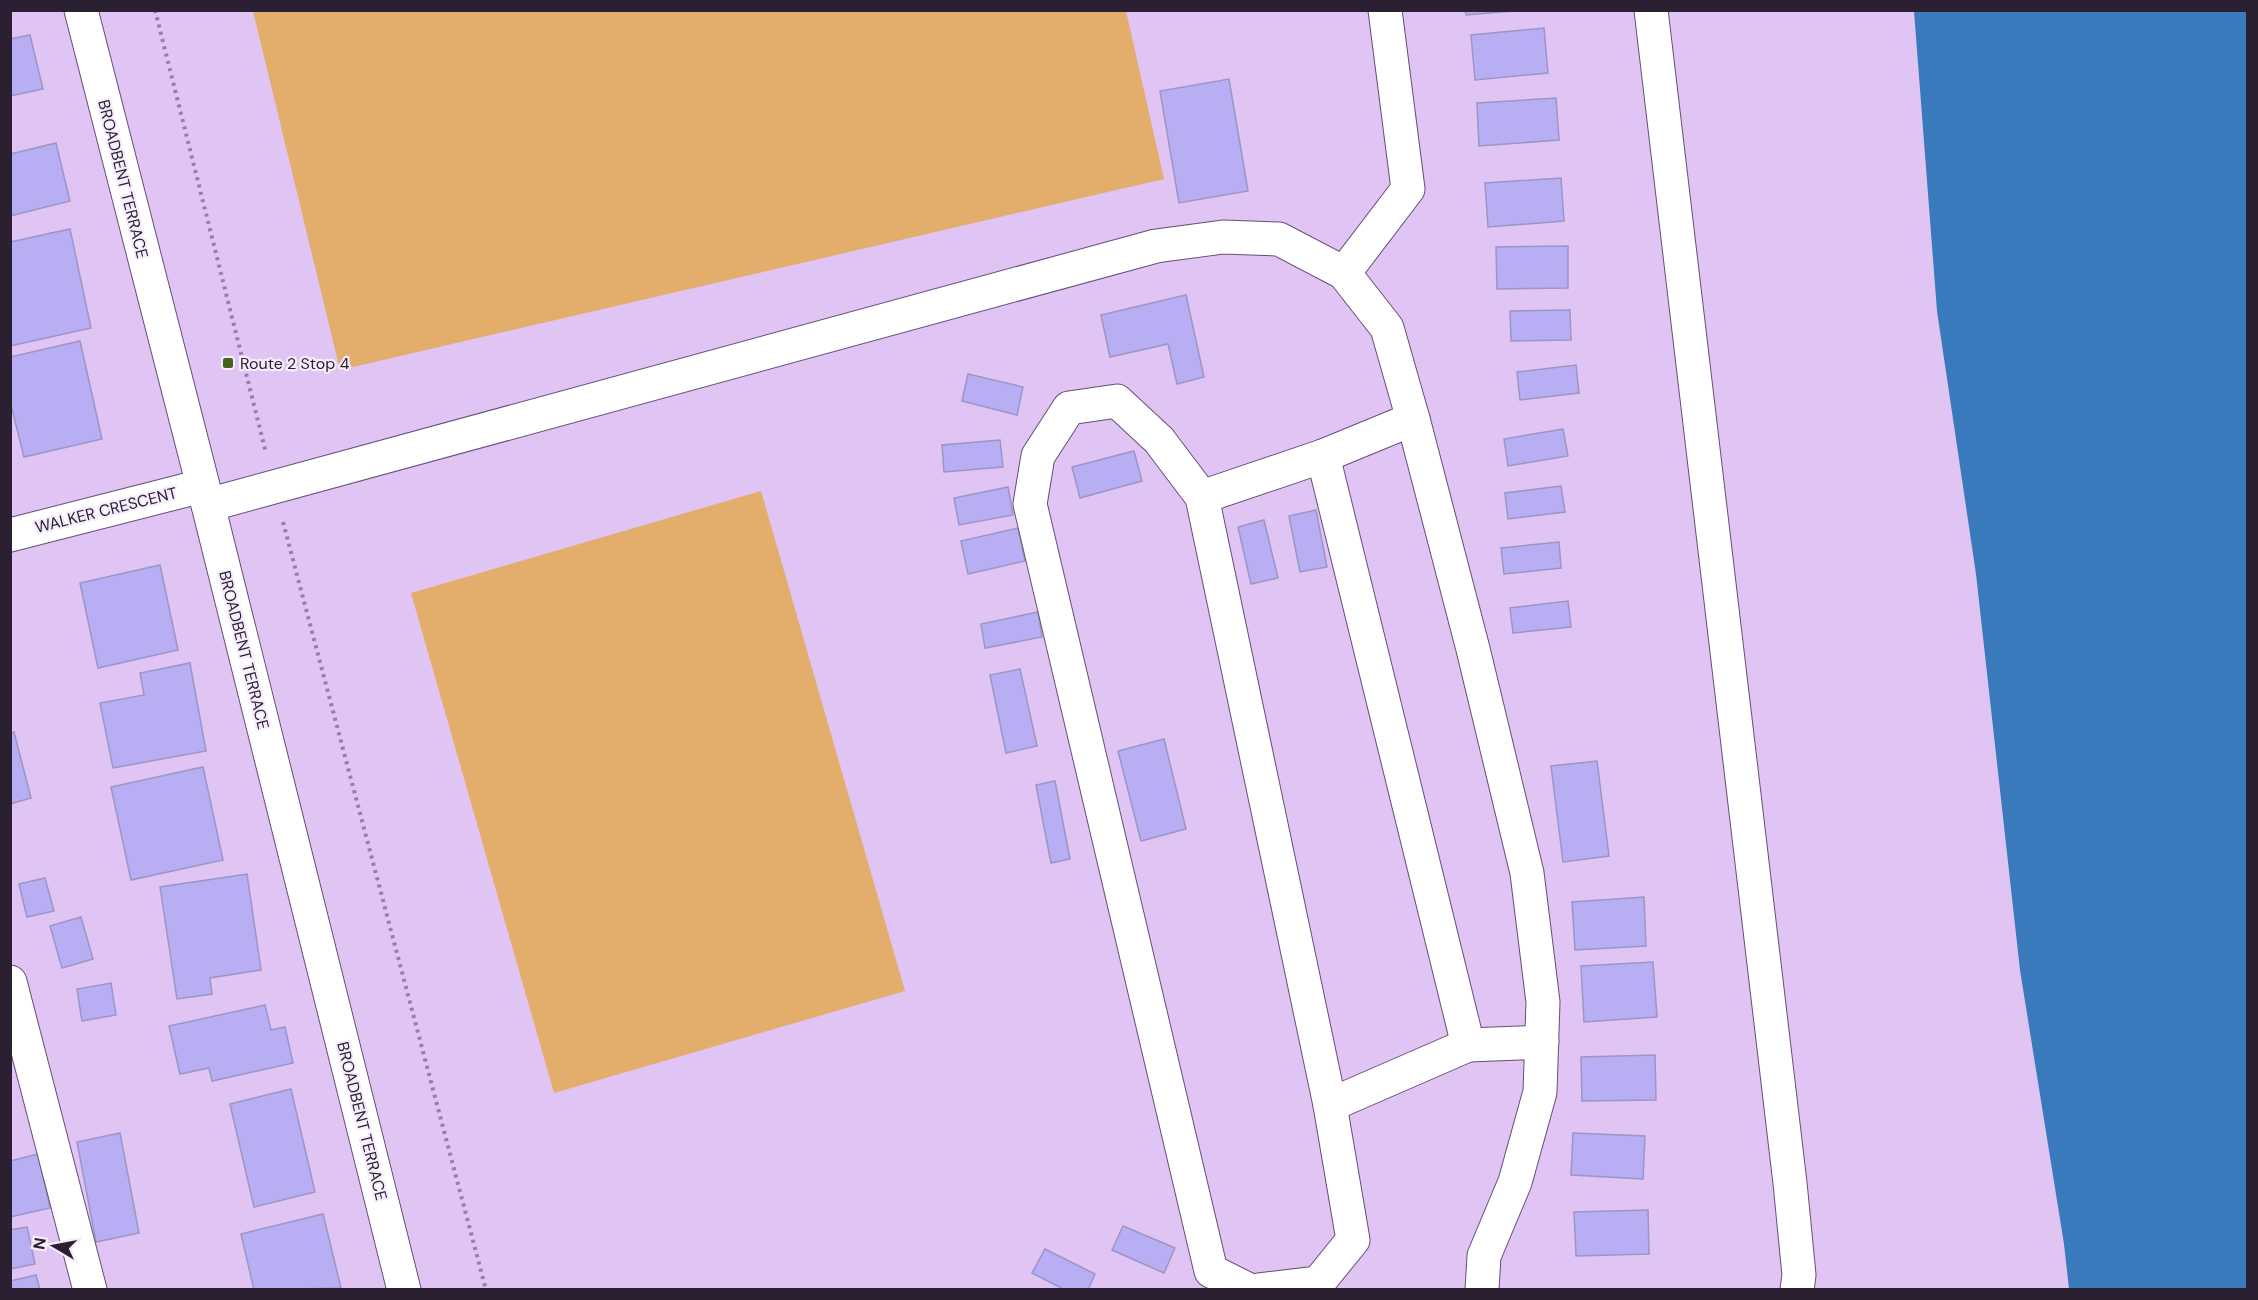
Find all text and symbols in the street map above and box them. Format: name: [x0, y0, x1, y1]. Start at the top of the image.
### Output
street label: BROADBENT TERRACE: [93, 97, 153, 261]
place label: Route 2 Stop 4: [240, 353, 350, 374]
marker: Route 2 Stop 4: [221, 356, 235, 370]
street label: WALKER CRESCENT: [33, 482, 179, 538]
street label: BROADBENT TERRACE: [214, 568, 274, 732]
street label: BROADBENT TERRACE: [332, 1039, 392, 1203]
north arrow: [24, 1216, 84, 1276]
text: N: [28, 1236, 51, 1251]

